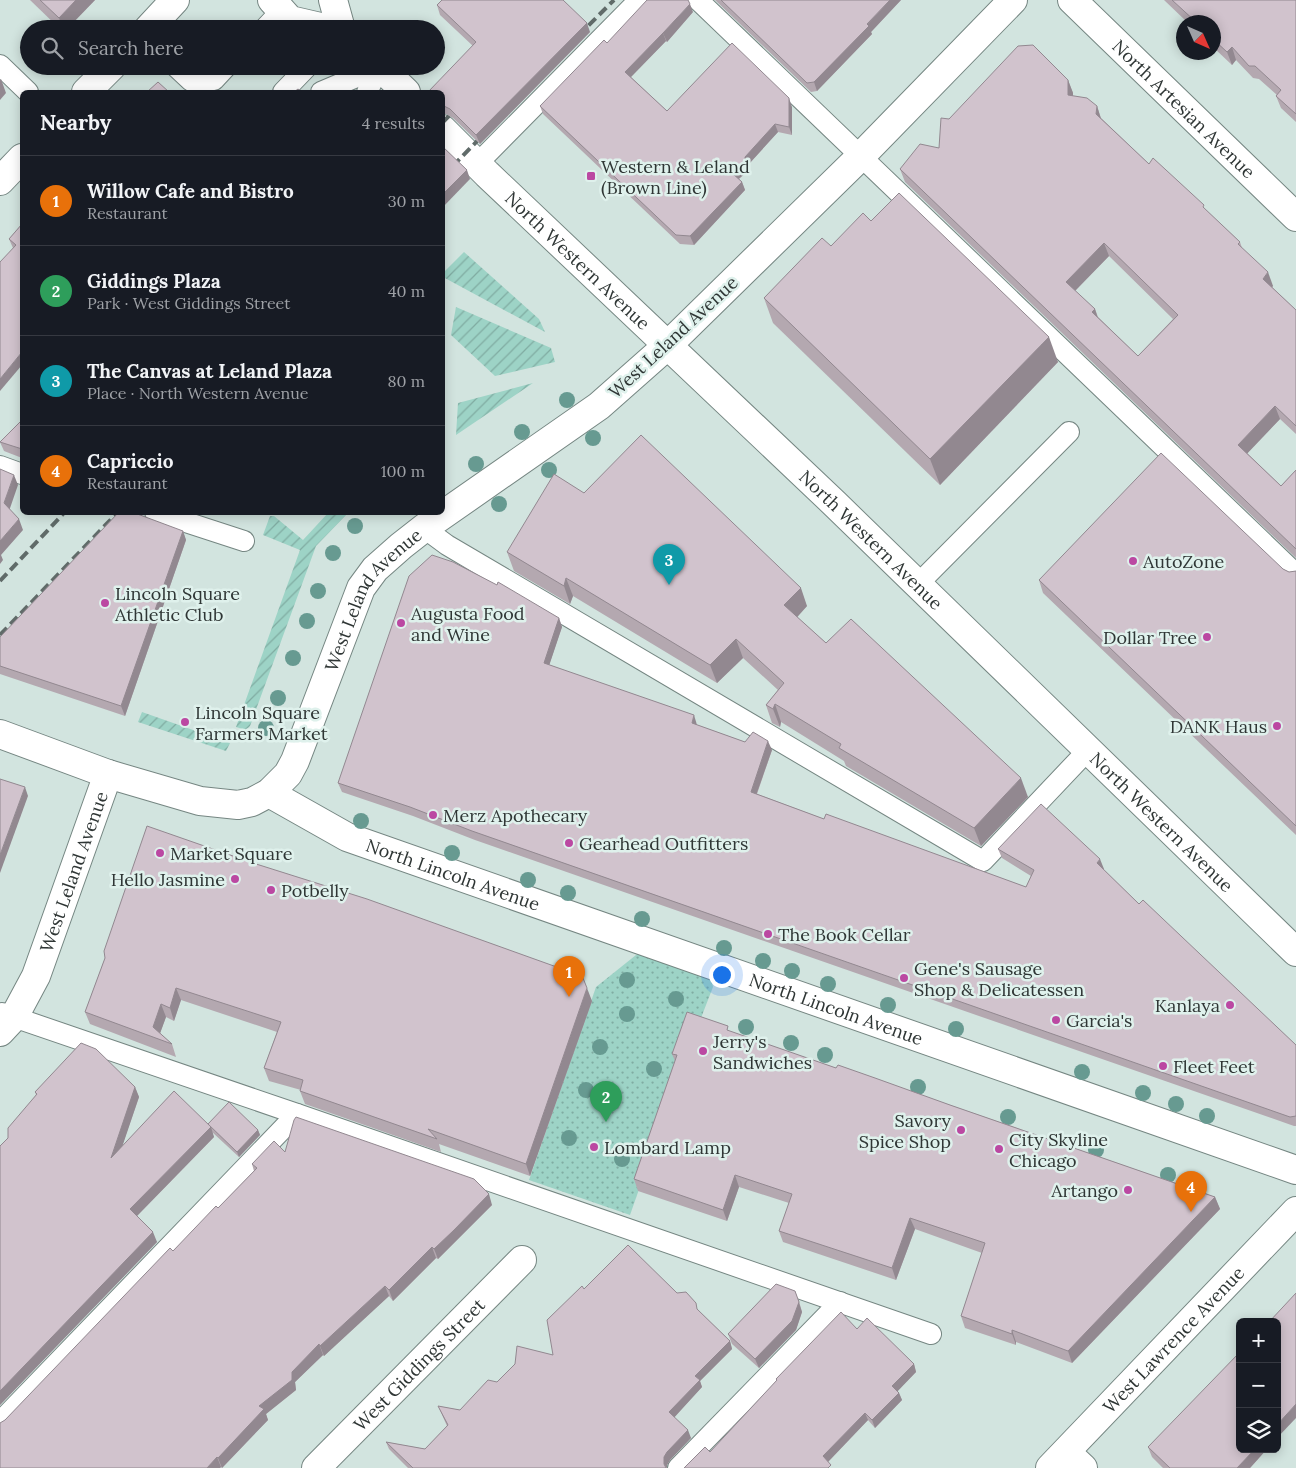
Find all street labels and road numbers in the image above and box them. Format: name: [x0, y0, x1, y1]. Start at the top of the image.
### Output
street label: North Artesian Avenue: [1108, 34, 1260, 183]
street label: North Western Avenue: [501, 186, 655, 335]
street label: West Leland Avenue: [603, 271, 743, 403]
street label: North Western Avenue: [795, 465, 948, 614]
street label: West Leland Avenue: [319, 523, 426, 674]
street label: North Western Avenue: [1085, 747, 1239, 897]
street label: West Leland Avenue: [34, 788, 113, 955]
street label: North Lincoln Avenue: [363, 833, 543, 915]
street label: North Lincoln Avenue: [746, 968, 926, 1050]
street label: West Lawrence Avenue: [1097, 1261, 1249, 1418]
street label: West Giddings Street: [348, 1293, 489, 1435]

